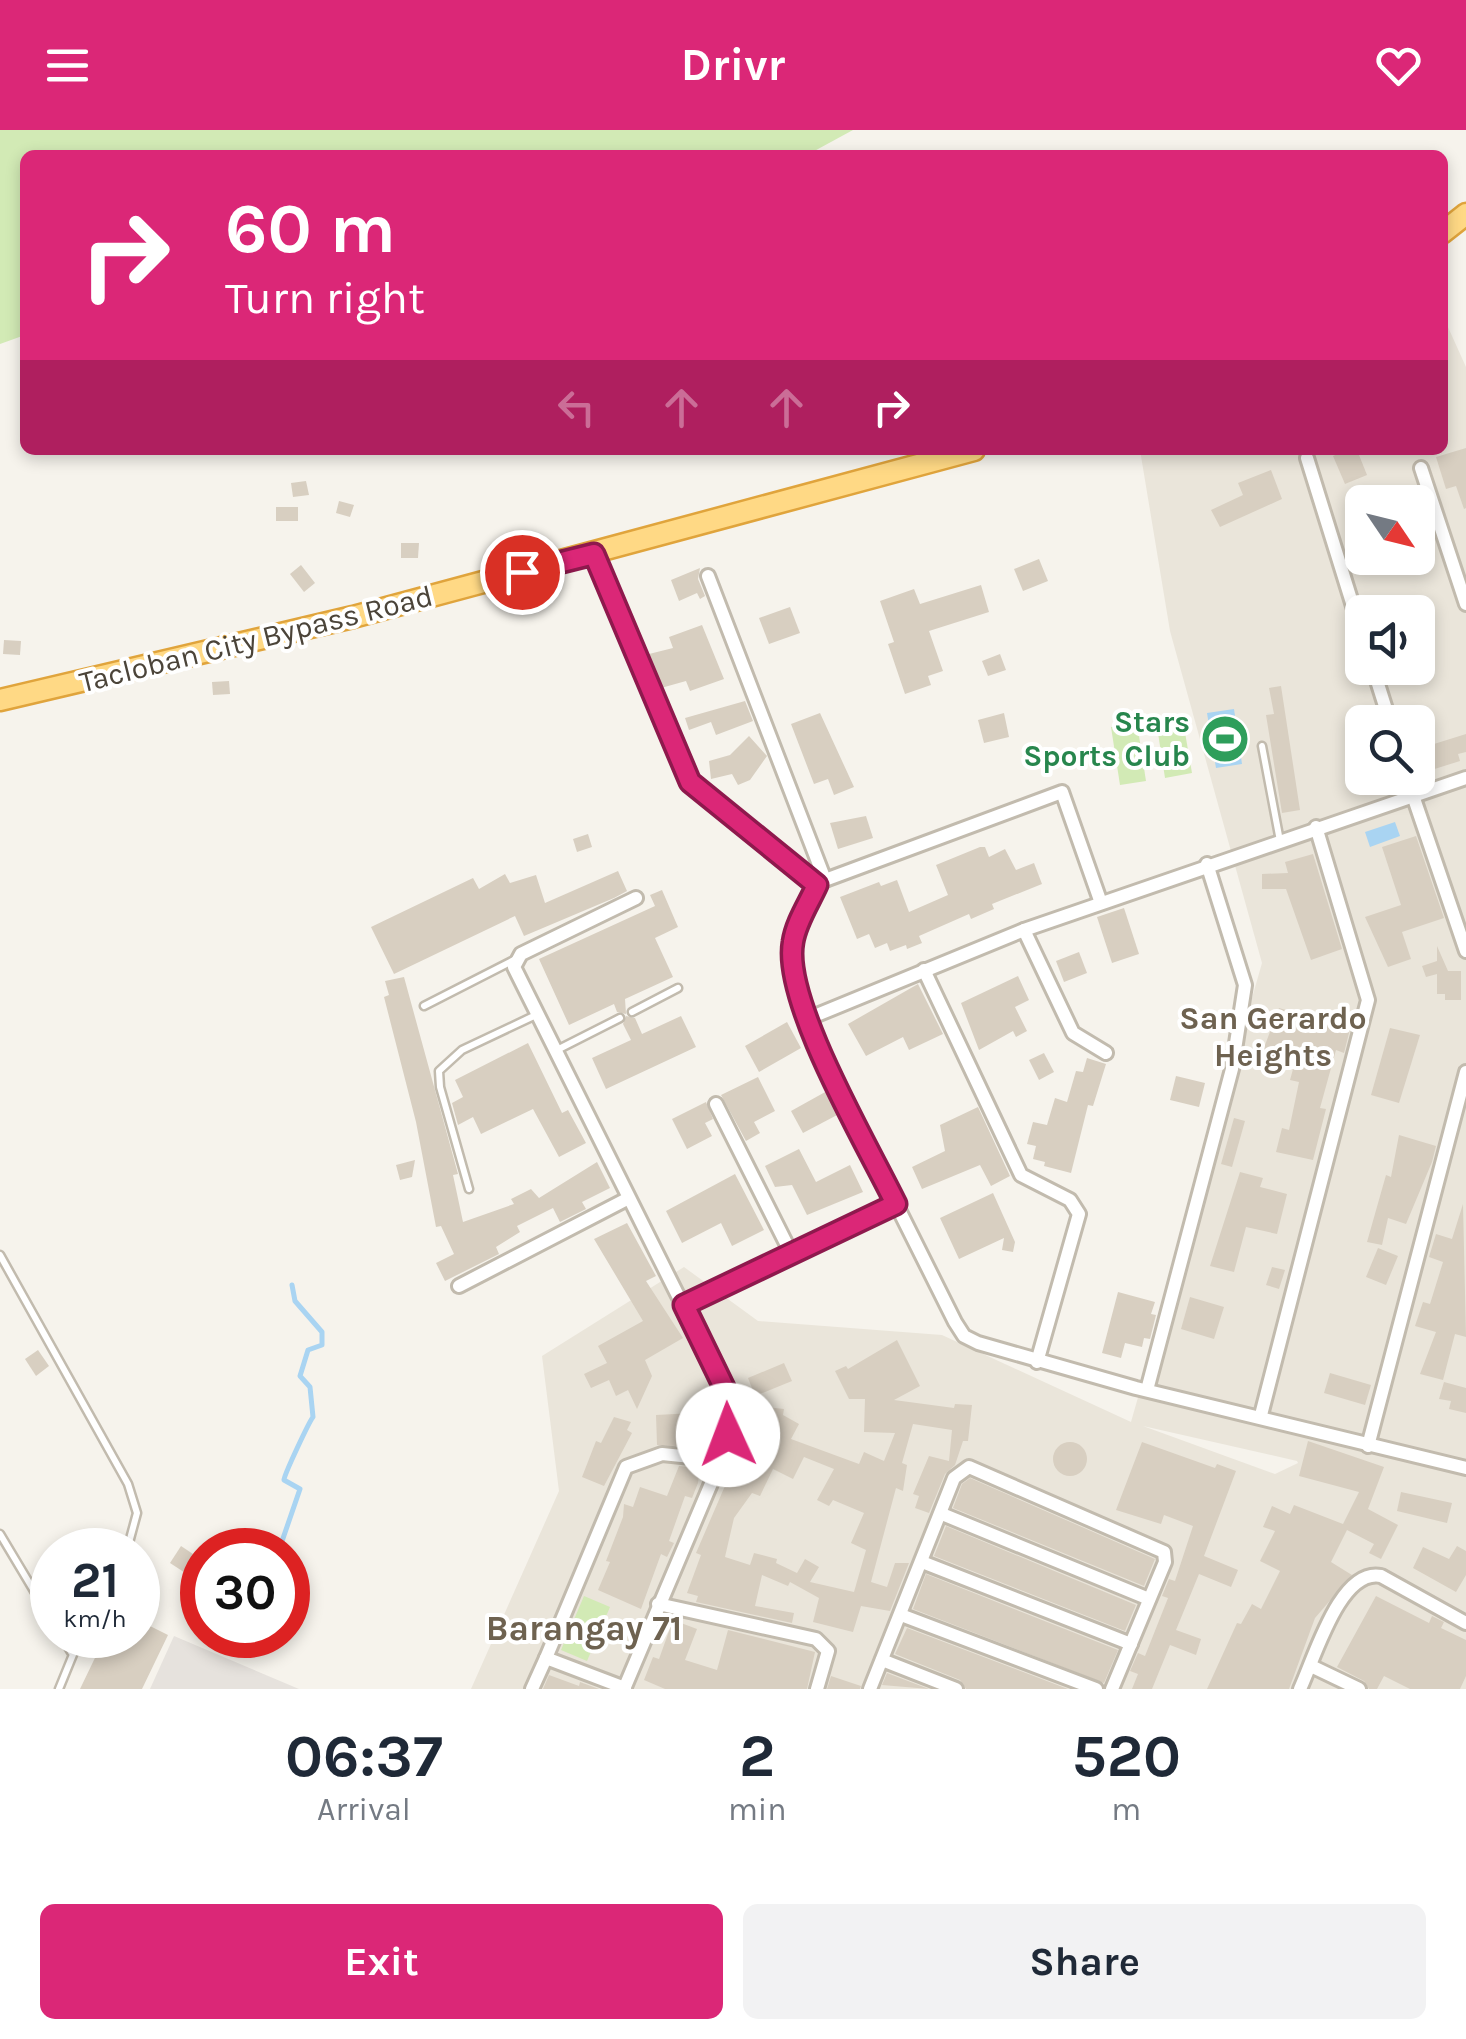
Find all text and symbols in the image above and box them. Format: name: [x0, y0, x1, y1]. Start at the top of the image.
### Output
icon: menu: [40, 38, 95, 93]
icon: heart: [1371, 38, 1426, 93]
text: Drivr: [681, 39, 785, 91]
text: 60 m: [225, 188, 396, 270]
icon: right: [60, 190, 190, 320]
text: Turn right: [225, 272, 425, 324]
icon: left: [549, 380, 604, 435]
icon: ahead: [654, 380, 709, 435]
icon: ahead: [759, 380, 814, 435]
icon: right: [864, 380, 919, 435]
north arrow: [1345, 485, 1435, 575]
map controls: [1345, 485, 1435, 795]
pin: [480, 530, 565, 615]
icon: arrive: [495, 545, 550, 600]
street label: Tacloban City Bypass Road: [76, 578, 436, 700]
button: sound: [1345, 595, 1435, 685]
place label: Stars Sports Club: [1023, 704, 1190, 774]
button: search: [1345, 705, 1435, 795]
sports icon: Stars Sports Club: [1199, 713, 1251, 765]
district label: San Gerardo Heights: [1179, 1000, 1367, 1074]
position arrow: [676, 1383, 780, 1487]
speed limit sign: 30: [180, 1528, 310, 1658]
text: 21: [71, 1551, 119, 1610]
text: km/h: [63, 1604, 127, 1633]
district label: Barangay 71: [486, 1608, 682, 1650]
text: 06:37: [285, 1721, 443, 1791]
text: 2: [739, 1721, 775, 1791]
text: 520: [1072, 1721, 1181, 1791]
text: Arrival: [317, 1791, 411, 1828]
text: min: [728, 1791, 787, 1828]
text: m: [1111, 1791, 1141, 1828]
button: Exit: [40, 1904, 723, 2019]
button: Share: [743, 1904, 1426, 2019]

